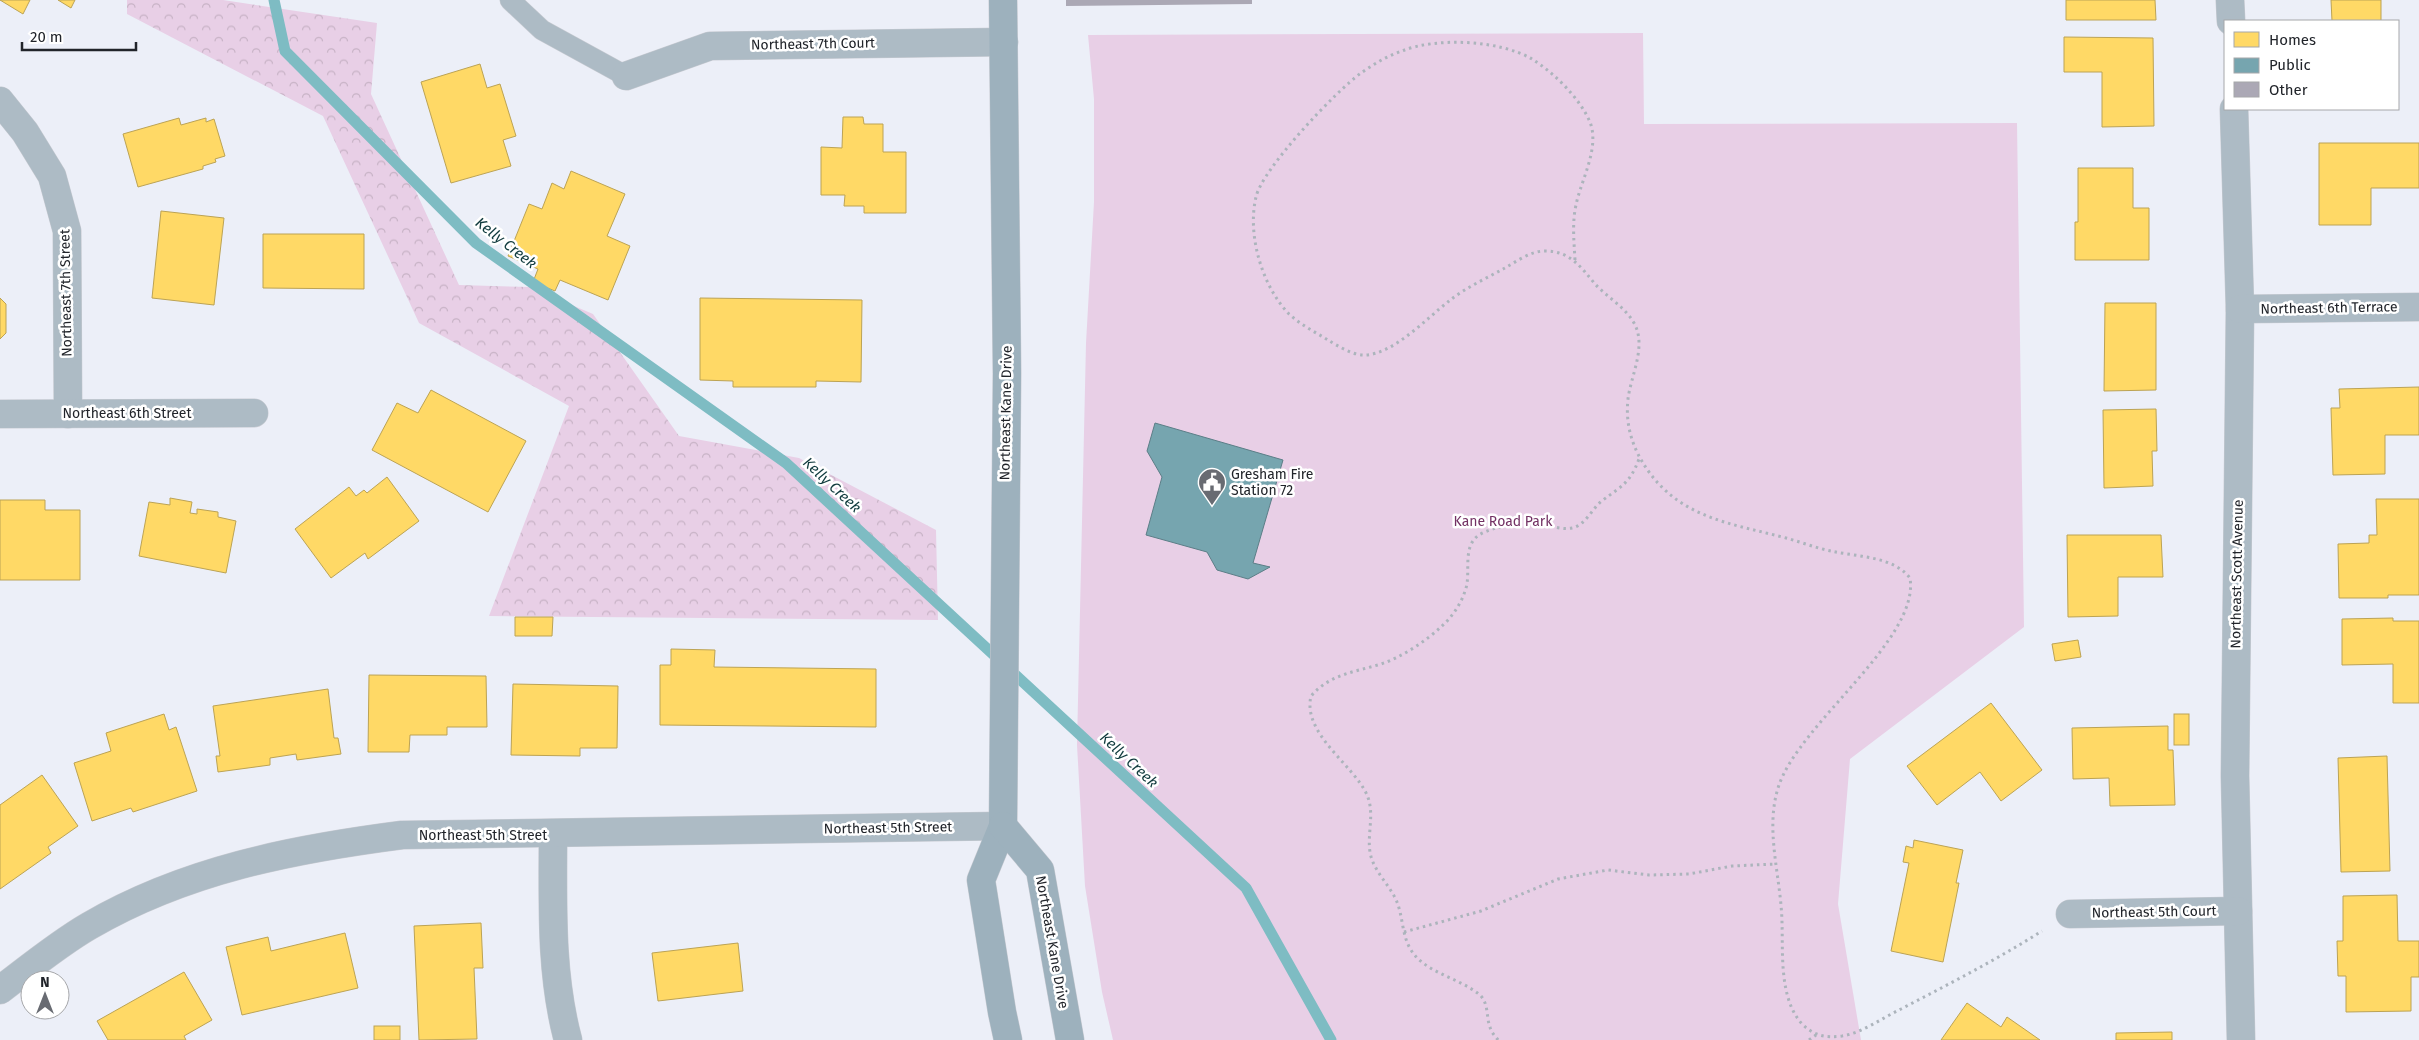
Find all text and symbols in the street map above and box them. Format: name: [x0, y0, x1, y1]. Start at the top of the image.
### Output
scale bar: [22, 20, 136, 52]
legend: [2224, 20, 2399, 110]
text: 20 m: [30, 28, 63, 46]
text: Homes: [2269, 31, 2316, 49]
street label: Northeast 7th Court: [751, 34, 876, 54]
text: Public: [2269, 56, 2311, 74]
text: Other: [2269, 81, 2308, 99]
water label: Kelly Creek: [472, 213, 540, 273]
street label: Northeast 7th Street: [56, 228, 76, 357]
street label: Northeast 6th Terrace: [2260, 298, 2398, 318]
street label: Northeast Kane Drive: [996, 345, 1016, 481]
street label: Northeast 6th Street: [62, 405, 192, 422]
water label: Kelly Creek: [799, 454, 865, 516]
place label: Gresham Fire Station 72: [1231, 466, 1313, 499]
public building icon: Gresham Fire Station 72: [1197, 467, 1227, 506]
street label: Northeast Scott Avenue: [2227, 499, 2247, 649]
park label: Kane Road Park: [1454, 513, 1553, 530]
water label: Kelly Creek: [1096, 729, 1162, 791]
street label: Northeast 5th Street: [824, 818, 953, 838]
street label: Northeast 5th Street: [419, 827, 548, 844]
street label: Northeast Kane Drive: [1032, 874, 1072, 1010]
street label: Northeast 5th Court: [2091, 902, 2218, 922]
north arrow: [20, 970, 70, 1020]
text: N: [40, 974, 50, 991]

